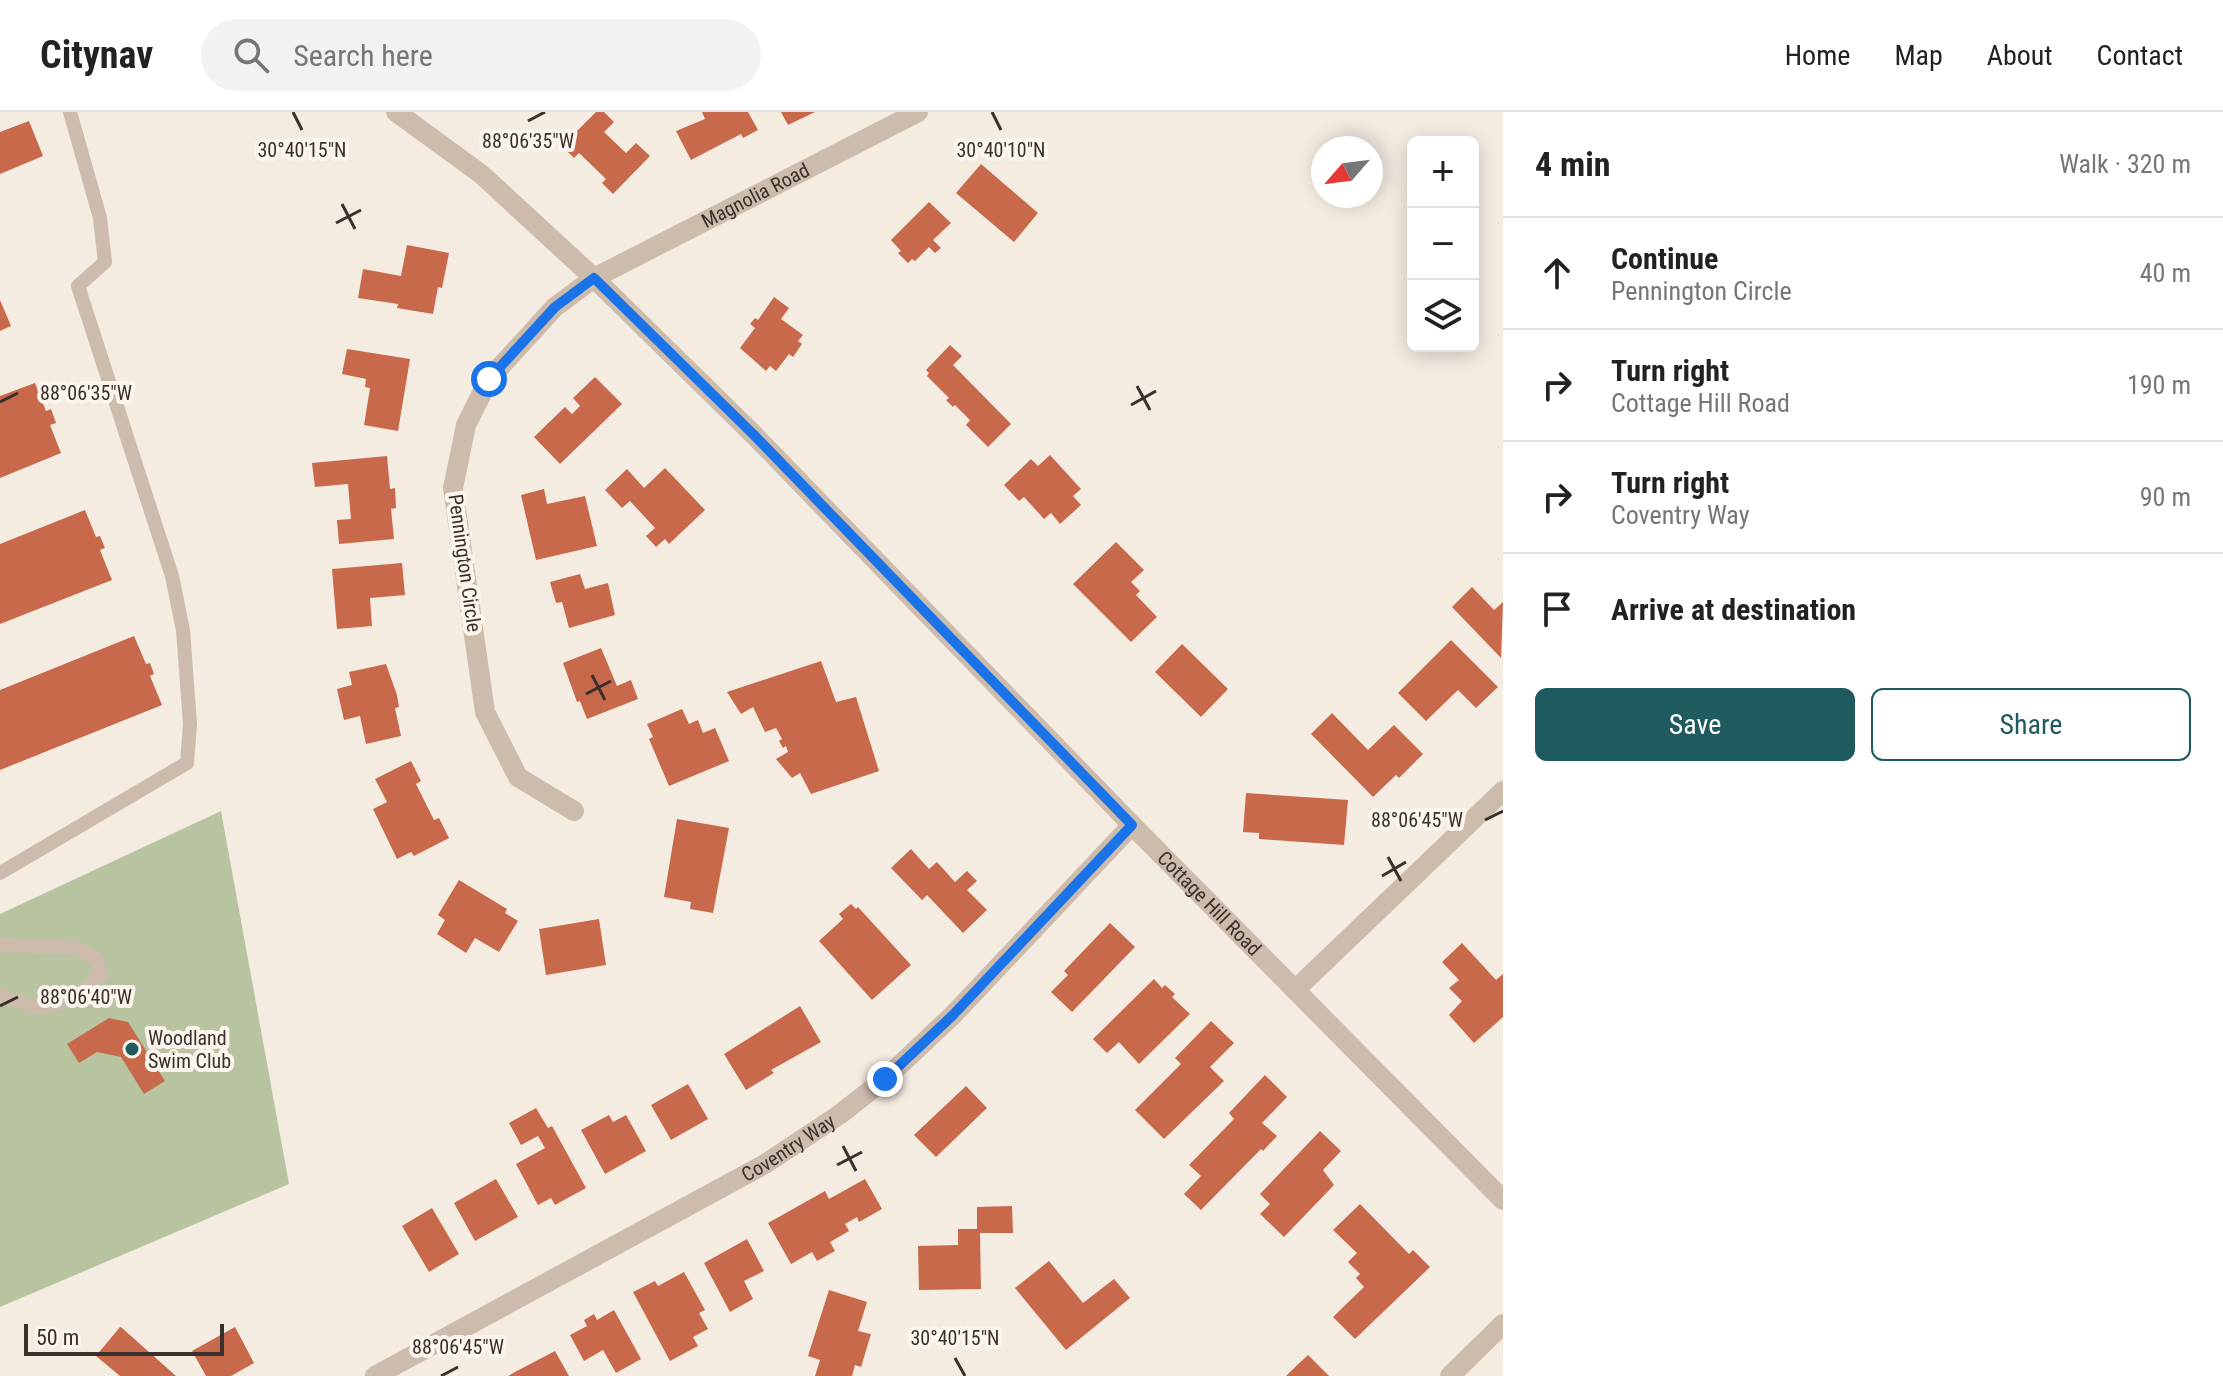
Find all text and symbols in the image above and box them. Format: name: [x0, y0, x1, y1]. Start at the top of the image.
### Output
search box: [201, 19, 761, 91]
text: Citynav: [40, 33, 153, 77]
icon: search: [229, 33, 273, 77]
text: Search here: [293, 38, 433, 73]
text: Home: [1785, 39, 1850, 72]
text: Map: [1894, 39, 1943, 72]
text: About: [1987, 39, 2053, 72]
text: Contact: [2097, 39, 2183, 72]
text: 88°06'35"W: [482, 129, 574, 153]
north arrow: [1311, 136, 1383, 208]
map controls: [1407, 136, 1479, 352]
button: +: [1407, 136, 1479, 208]
text: 30°40'15"N: [257, 138, 347, 162]
text: 30°40'10"N: [956, 138, 1046, 162]
text: 4 min: [1535, 144, 1611, 184]
text: Walk · 320 m: [2059, 149, 2191, 179]
street label: Magnolia Road: [697, 158, 813, 233]
button: −: [1407, 208, 1479, 280]
text: Continue: [1611, 241, 1718, 276]
icon: ahead: [1535, 251, 1579, 295]
text: 40 m: [2140, 258, 2191, 288]
text: Pennington Circle: [1611, 276, 1792, 306]
button: layers: [1407, 280, 1479, 352]
text: Turn right: [1611, 353, 1729, 388]
route start: [471, 361, 507, 397]
icon: right: [1535, 363, 1579, 407]
text: 190 m: [2127, 370, 2191, 400]
text: 88°06'35"W: [40, 381, 132, 405]
text: Cottage Hill Road: [1611, 388, 1790, 418]
text: Turn right: [1611, 465, 1729, 500]
icon: right: [1535, 475, 1579, 519]
text: 90 m: [2140, 482, 2191, 512]
street label: Pennington Circle: [443, 493, 487, 633]
text: Coventry Way: [1611, 500, 1749, 530]
icon: arrive: [1535, 587, 1579, 631]
text: Arrive at destination: [1611, 592, 1856, 627]
button: Save: [1535, 688, 1855, 761]
button: Share: [1871, 688, 2191, 761]
text: 88°06'45"W: [1371, 808, 1463, 832]
street label: Cottage Hill Road: [1152, 846, 1266, 961]
text: 88°06'40"W: [40, 985, 132, 1009]
place label: Woodland Swim Club: [148, 1026, 231, 1073]
marker: Woodland Swim Club: [123, 1040, 141, 1058]
route end: [867, 1061, 903, 1097]
street label: Coventry Way: [737, 1109, 839, 1187]
scale bar: [24, 1320, 224, 1356]
text: 50 m: [36, 1325, 79, 1350]
text: 30°40'15"N: [910, 1326, 1000, 1350]
text: 88°06'45"W: [412, 1335, 504, 1359]

